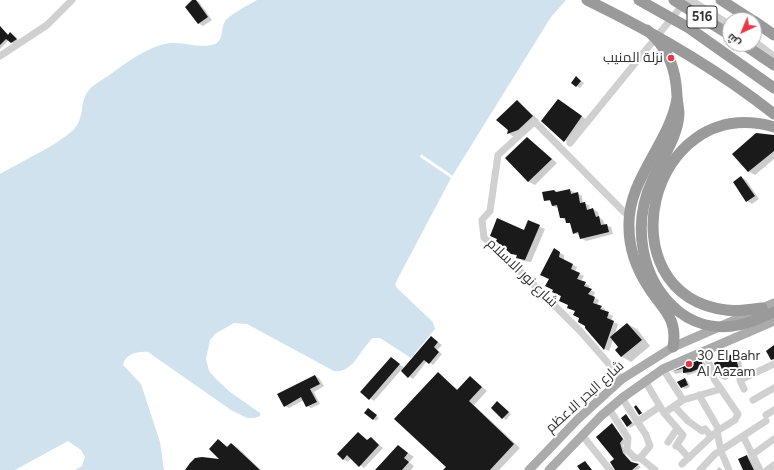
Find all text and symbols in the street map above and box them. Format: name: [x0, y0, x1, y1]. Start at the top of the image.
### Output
road number: 516: [687, 6, 717, 28]
north arrow: [722, 12, 762, 52]
text: ش: [724, 31, 744, 50]
place label: نزلة المنيب: [603, 50, 663, 66]
marker: نزلة المنيب: [666, 53, 676, 63]
street label: شارع نور الاسلام: [483, 235, 561, 311]
place label: 30 El Bahr Al Aazam: [697, 348, 760, 380]
street label: شارع البحر الاعظم: [543, 358, 627, 436]
marker: 30 El Bahr Al Aazam: [684, 359, 694, 369]

